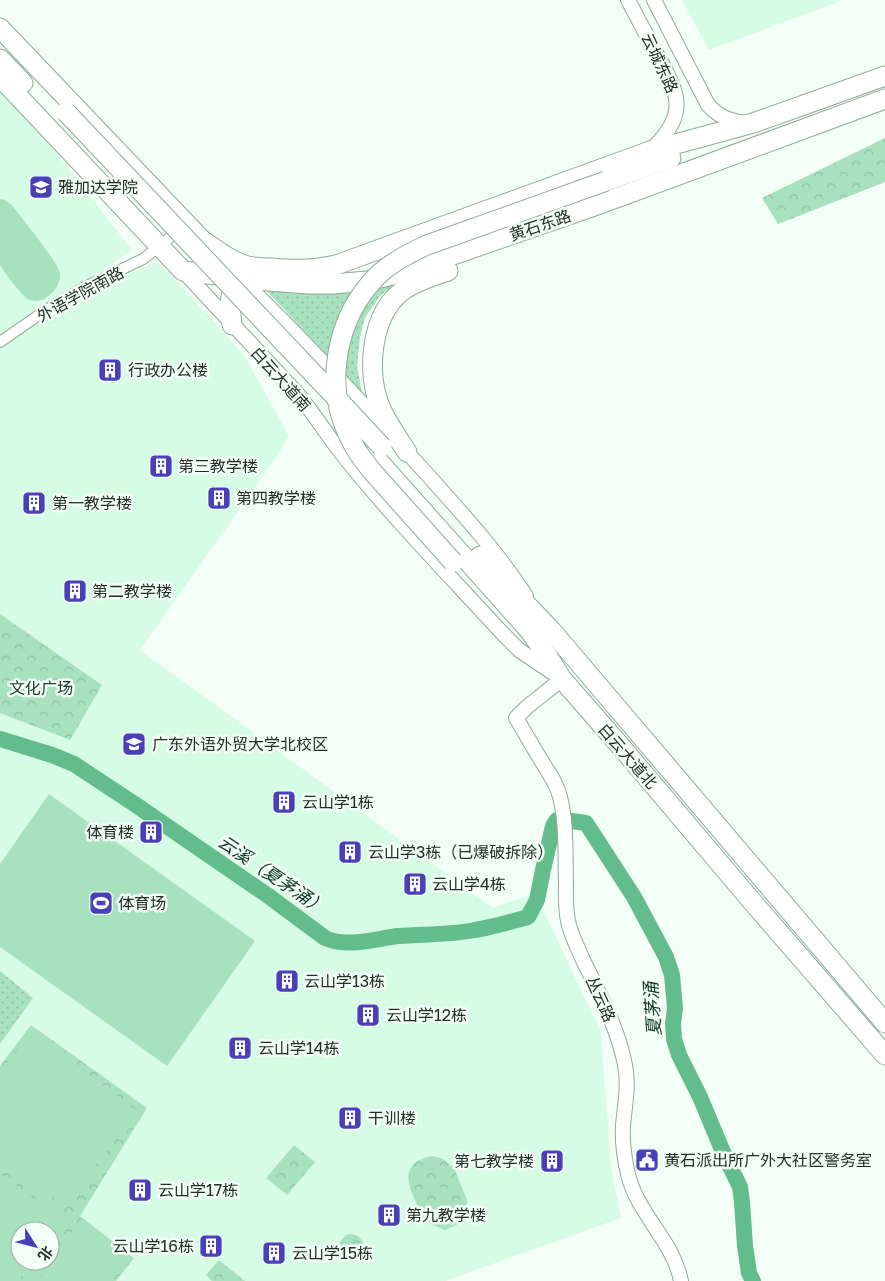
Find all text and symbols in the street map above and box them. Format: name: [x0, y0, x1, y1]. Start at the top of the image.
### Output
street label: 云城东路: [637, 30, 683, 96]
school or university icon: 雅加达学院: [28, 174, 54, 200]
place label: 雅加达学院: [58, 177, 138, 197]
street label: 黄石东路: [506, 205, 574, 245]
street label: 外语学院南路: [33, 262, 127, 326]
street label: 白云大道南: [247, 343, 315, 415]
building icon: 行政办公楼: [97, 357, 123, 383]
place label: 行政办公楼: [128, 360, 208, 380]
building icon: 第三教学楼: [148, 453, 174, 479]
place label: 第三教学楼: [178, 456, 258, 476]
building icon: 第四教学楼: [206, 485, 232, 511]
place label: 第四教学楼: [236, 488, 316, 508]
building icon: 第一教学楼: [21, 490, 47, 516]
place label: 第一教学楼: [52, 493, 132, 513]
building icon: 第二教学楼: [62, 578, 88, 604]
place label: 第二教学楼: [92, 581, 172, 601]
park label: 文化广场: [9, 678, 73, 698]
street label: 白云大道北: [594, 719, 662, 793]
school or university icon: 广东外语外贸大学北校区: [121, 731, 147, 757]
place label: 广东外语外贸大学北校区: [152, 734, 328, 754]
building icon: 云山学1栋: [271, 789, 297, 815]
place label: 云山学1栋: [302, 792, 374, 812]
building icon: 体育楼: [138, 819, 164, 845]
place label: 体育楼: [86, 822, 134, 842]
water label: 云溪（夏茅涌）: [214, 830, 331, 919]
building icon: 云山学3栋（已爆破拆除）: [337, 839, 363, 865]
place label: 云山学3栋（已爆破拆除）: [368, 842, 553, 862]
building icon: 云山学4栋: [402, 871, 428, 897]
place label: 云山学4栋: [432, 874, 506, 894]
sports icon: 体育场: [88, 890, 114, 916]
place label: 体育场: [118, 893, 166, 913]
building icon: 云山学13栋: [274, 968, 300, 994]
place label: 云山学13栋: [304, 971, 385, 991]
street label: 丛云路: [582, 973, 620, 1025]
water label: 夏茅涌: [639, 979, 665, 1037]
building icon: 云山学12栋: [355, 1002, 381, 1028]
place label: 云山学12栋: [386, 1005, 467, 1025]
building icon: 云山学14栋: [227, 1035, 253, 1061]
place label: 云山学14栋: [258, 1038, 340, 1058]
building icon: 干训楼: [337, 1105, 363, 1131]
place label: 干训楼: [368, 1108, 416, 1128]
public building icon: 黄石派出所广外大社区警务室: [634, 1147, 660, 1173]
building icon: 第七教学楼: [539, 1148, 565, 1174]
place label: 黄石派出所广外大社区警务室: [664, 1150, 872, 1170]
place label: 第七教学楼: [454, 1151, 534, 1171]
building icon: 云山学17栋: [127, 1177, 153, 1203]
place label: 云山学17栋: [158, 1180, 238, 1200]
building icon: 第九教学楼: [376, 1202, 402, 1228]
place label: 第九教学楼: [406, 1205, 486, 1225]
north arrow: [10, 1221, 60, 1271]
building icon: 云山学16栋: [198, 1233, 224, 1259]
place label: 云山学16栋: [113, 1236, 194, 1256]
building icon: 云山学15栋: [261, 1240, 287, 1266]
text: 北: [35, 1243, 57, 1265]
place label: 云山学15栋: [292, 1243, 373, 1263]

